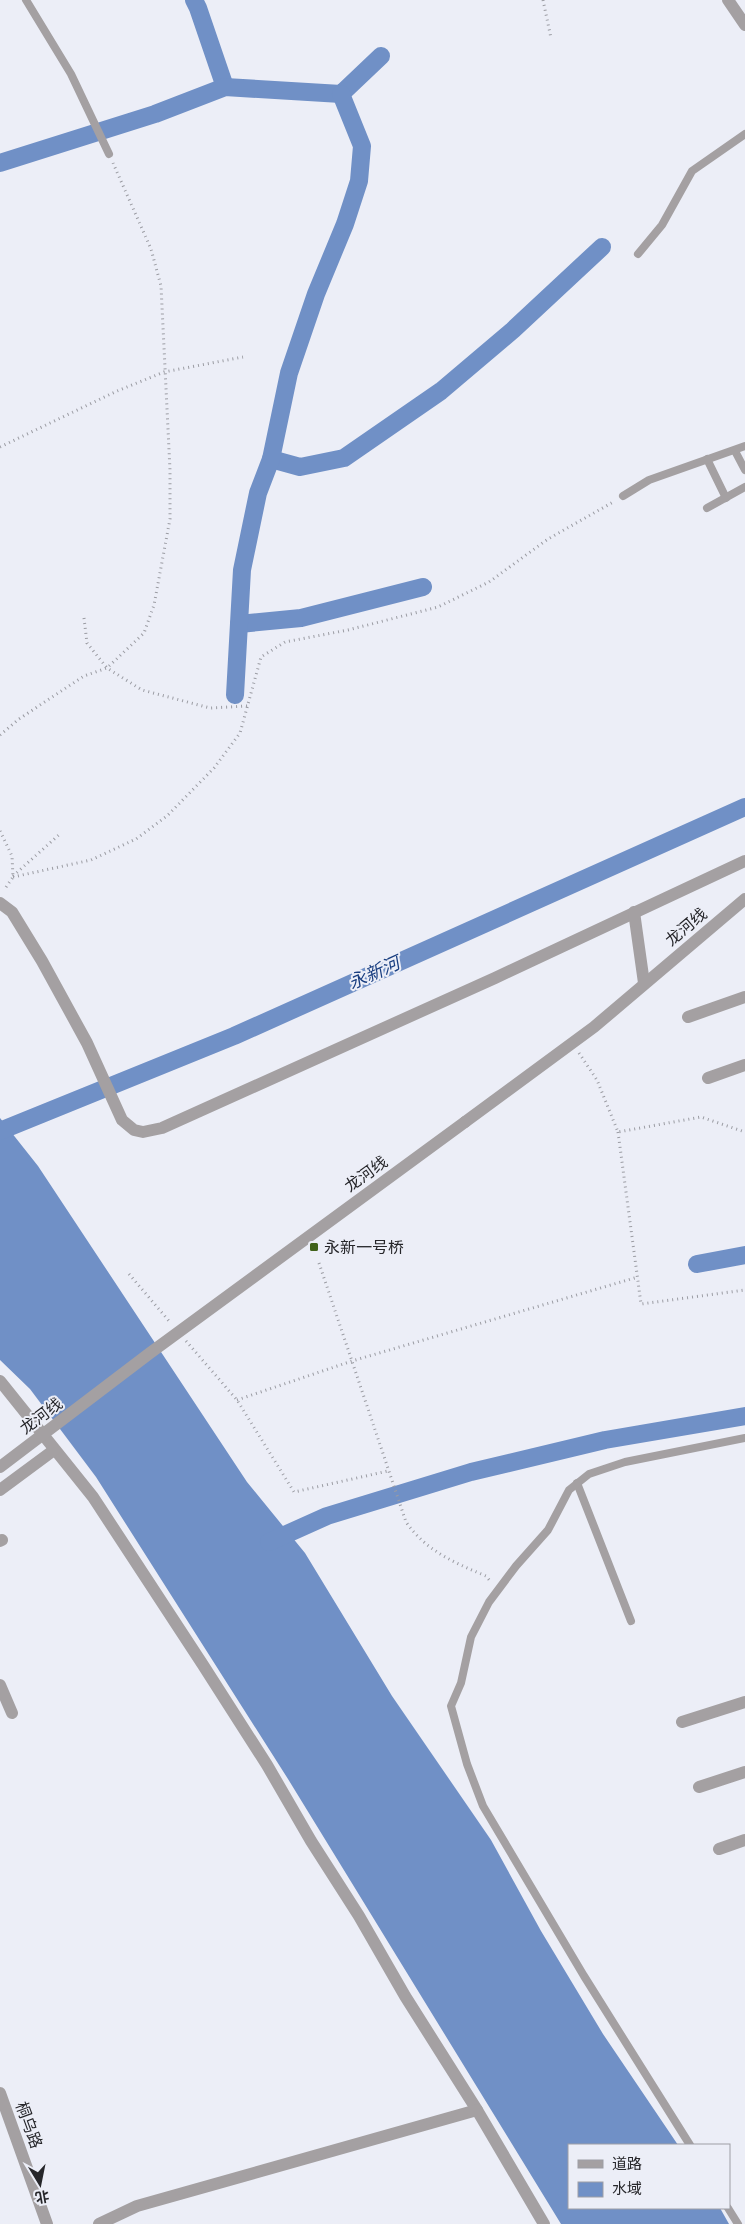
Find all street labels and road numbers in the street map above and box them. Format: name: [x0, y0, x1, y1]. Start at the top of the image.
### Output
street label: 龙河线: [661, 904, 711, 950]
street label: 龙河线: [340, 1151, 392, 1197]
street label: 龙河线: [16, 1393, 66, 1439]
street label: 桐乌路: [11, 2099, 47, 2151]

